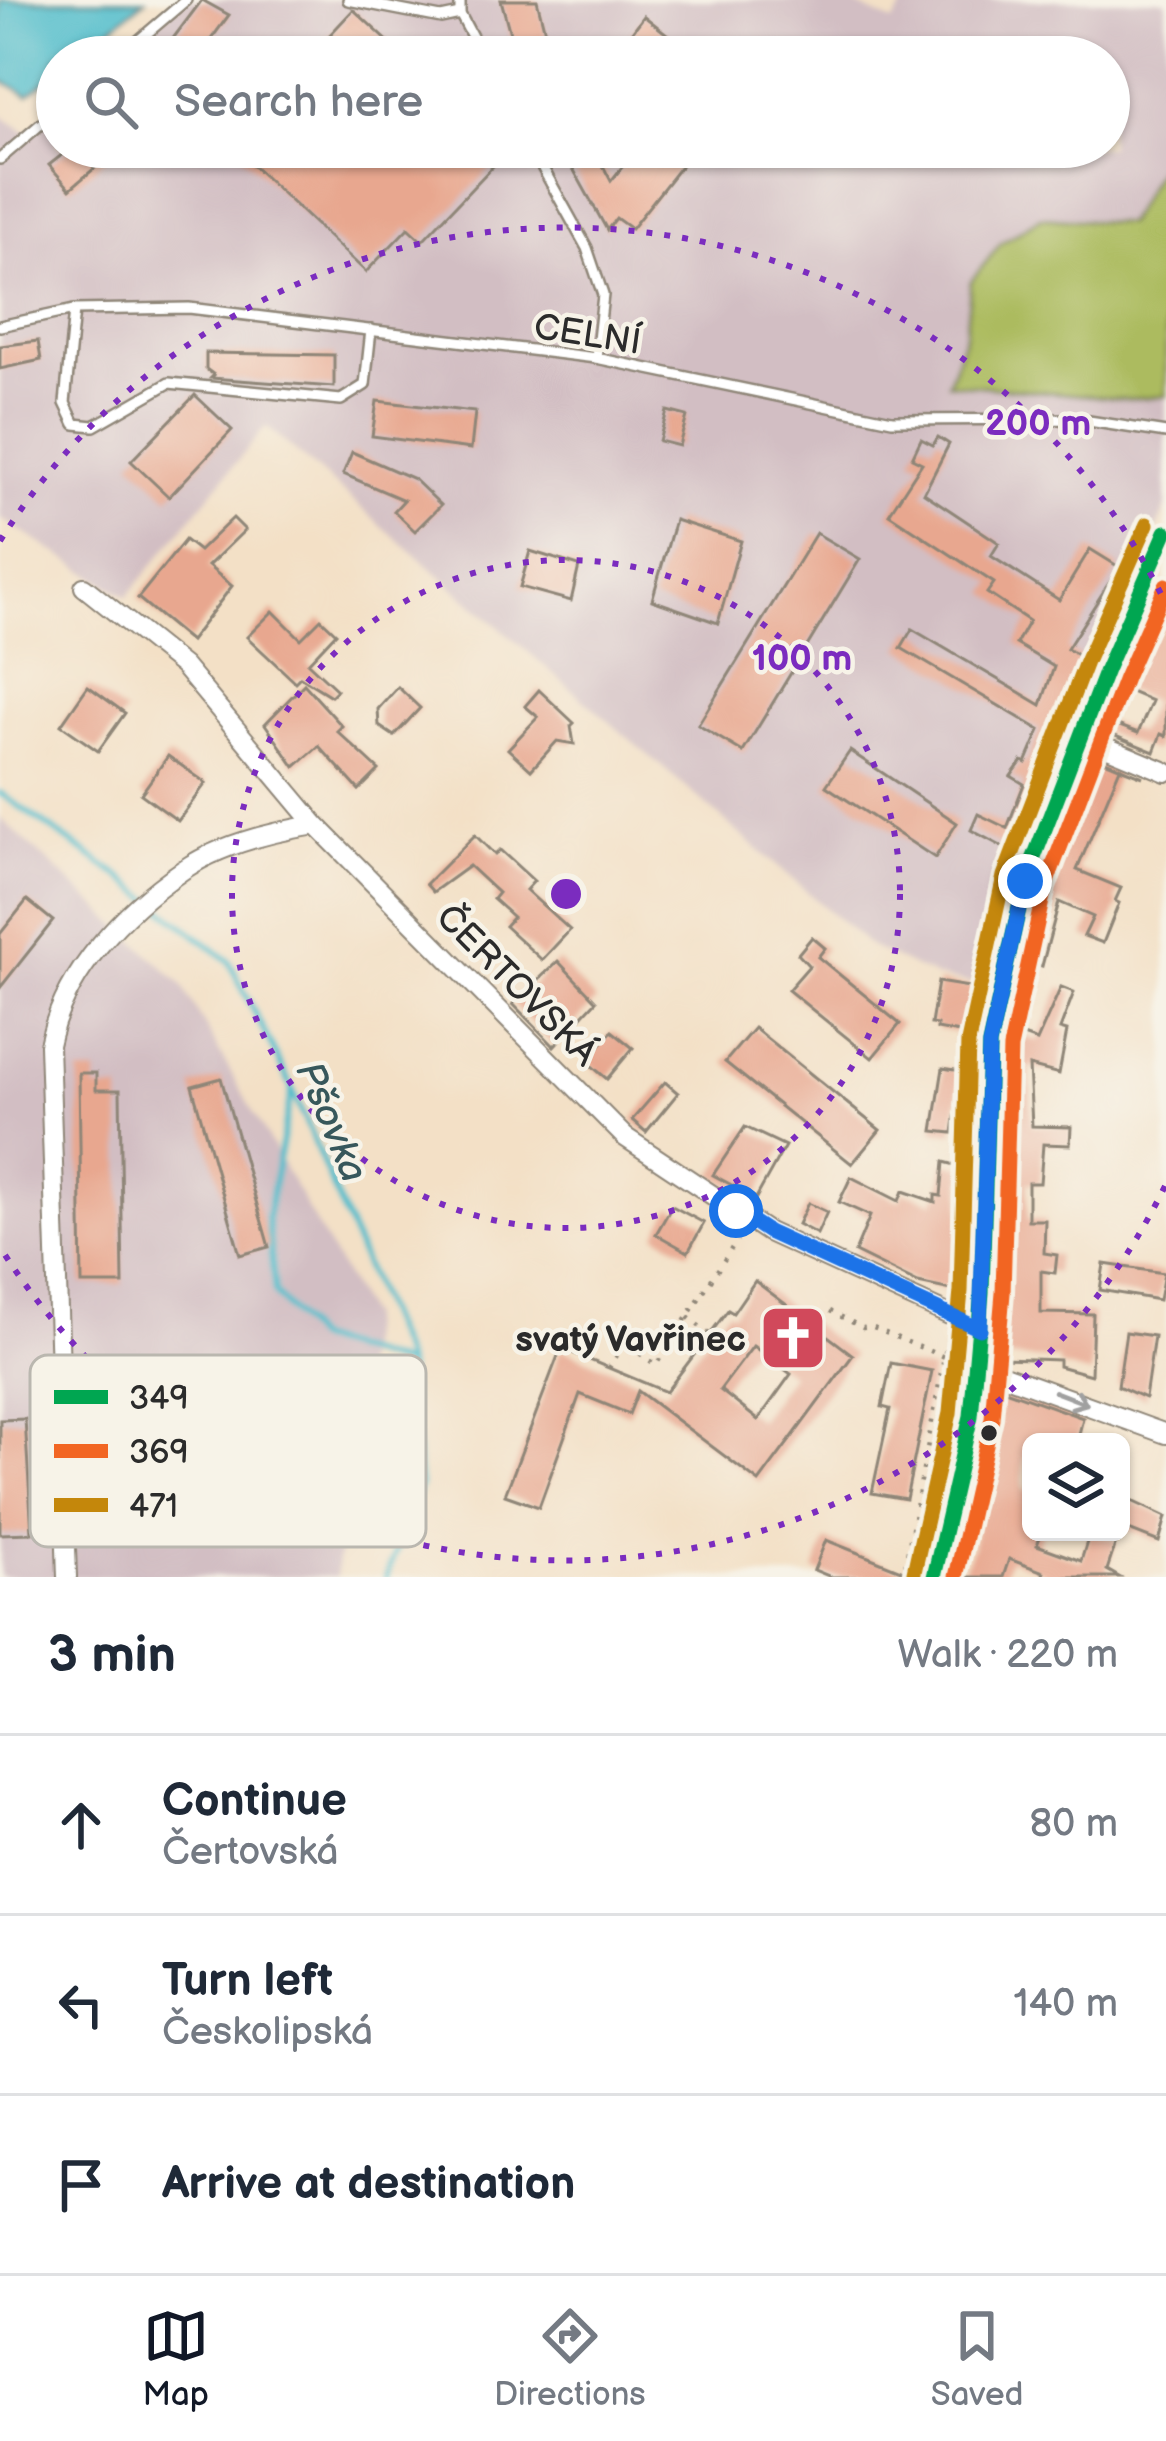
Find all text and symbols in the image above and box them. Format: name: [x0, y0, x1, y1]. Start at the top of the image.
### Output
search box: [36, 36, 1130, 168]
icon: search: [78, 69, 144, 135]
text: Search here: [174, 75, 423, 130]
street label: CELNÍ: [531, 305, 645, 365]
text: 200 m: [985, 403, 1091, 446]
text: 100 m: [752, 638, 852, 681]
route end: [998, 854, 1052, 908]
centre of rings: [545, 873, 587, 915]
street label: ČERTOVSKÁ: [427, 895, 608, 1076]
water label: Pšovka: [284, 1055, 377, 1189]
route start: [709, 1184, 763, 1238]
church icon: svatý Vavřinec: [758, 1303, 828, 1373]
place label: svatý Vavřinec: [515, 1319, 746, 1362]
legend: [30, 1355, 426, 1547]
text: 349: [129, 1379, 189, 1419]
one-way arrow: [1052, 1388, 1089, 1410]
unlabelled marker: [978, 1422, 1000, 1444]
text: 369: [129, 1433, 189, 1473]
map controls: [1022, 1433, 1130, 1541]
button: layers: [1022, 1433, 1130, 1541]
text: 471: [129, 1487, 178, 1527]
text: 3 min: [48, 1625, 176, 1686]
text: Walk · 220 m: [898, 1632, 1118, 1679]
text: Continue: [162, 1774, 347, 1829]
icon: ahead: [48, 1792, 114, 1858]
text: 80 m: [1030, 1801, 1118, 1848]
text: Čertovská: [162, 1829, 339, 1876]
text: Turn left: [162, 1954, 333, 2009]
icon: left: [48, 1972, 114, 2038]
text: 140 m: [1013, 1981, 1118, 2028]
text: Českolipská: [162, 2009, 373, 2056]
icon: arrive: [48, 2152, 114, 2218]
text: Arrive at destination: [162, 2157, 575, 2212]
tab: Map: [143, 2303, 209, 2415]
tab: Directions: [494, 2303, 646, 2415]
tab: Saved: [931, 2303, 1023, 2415]

